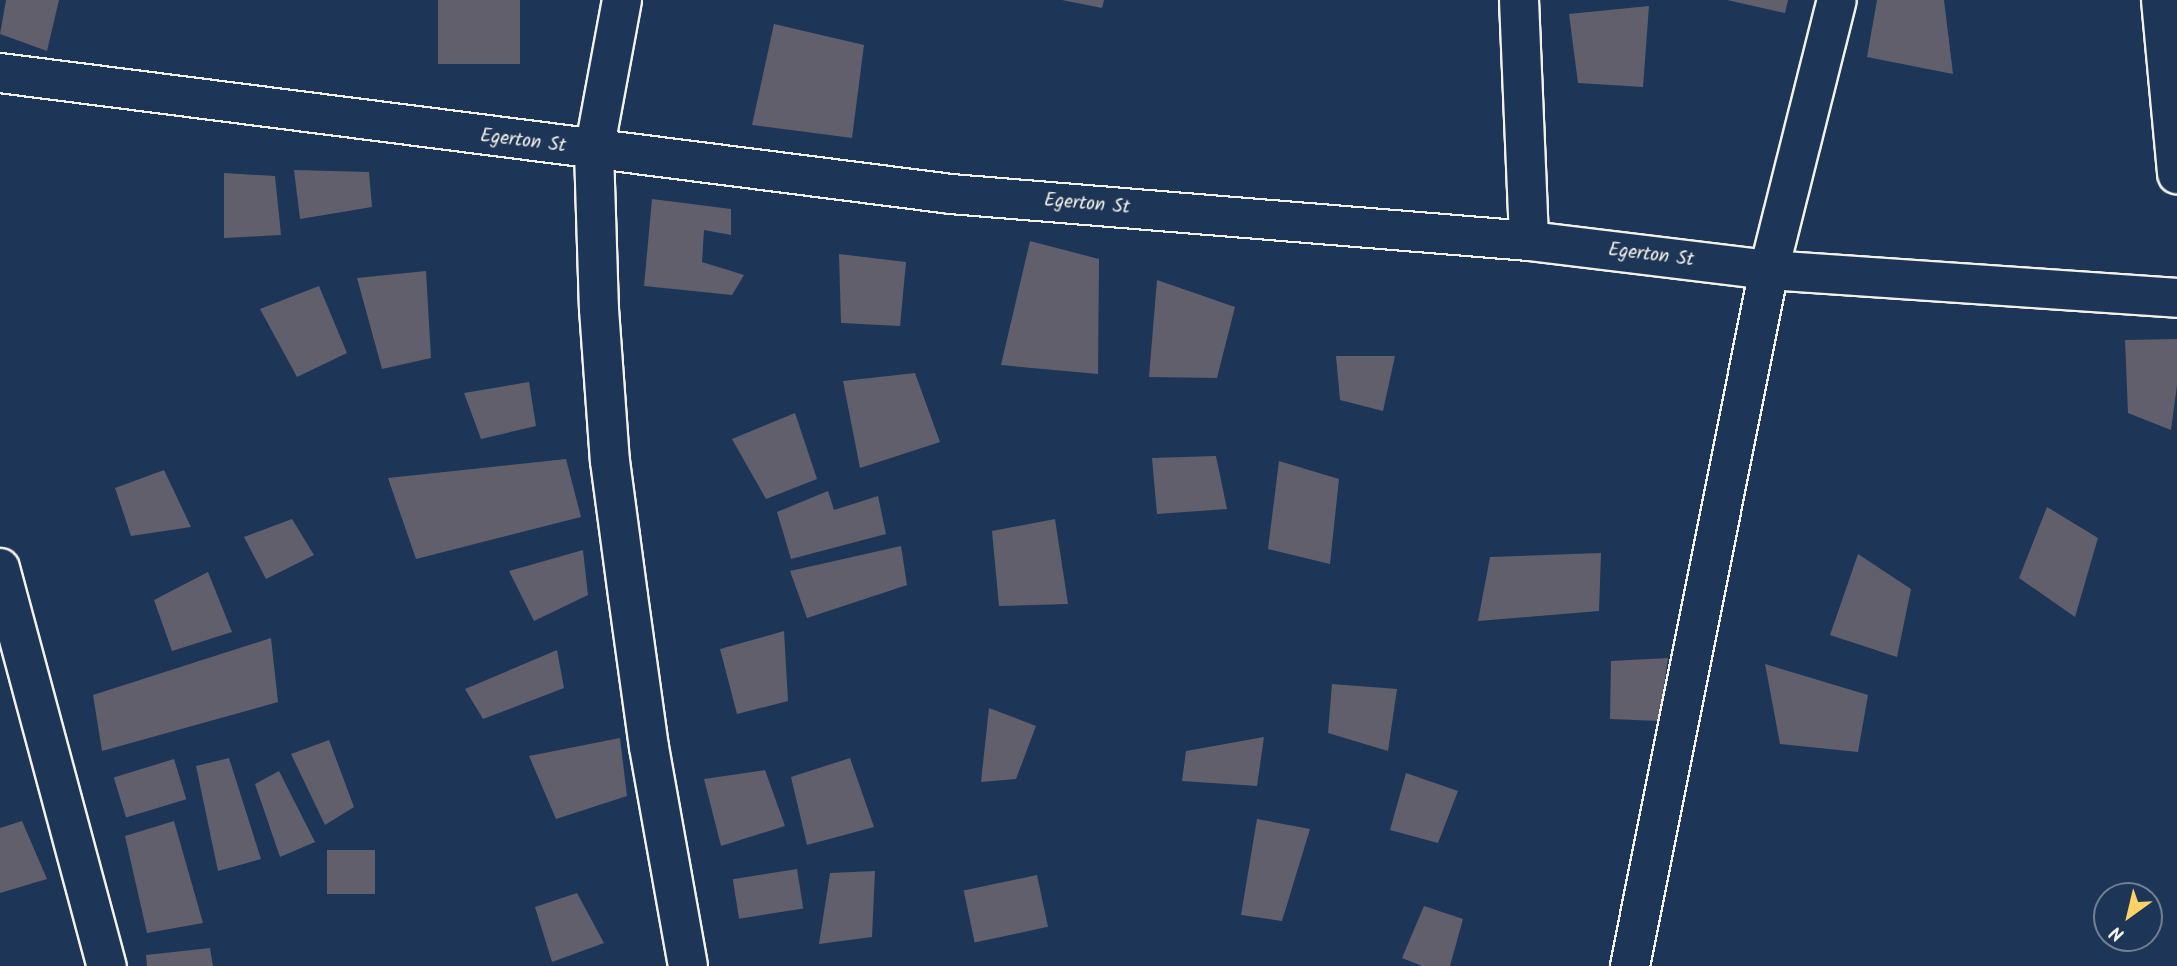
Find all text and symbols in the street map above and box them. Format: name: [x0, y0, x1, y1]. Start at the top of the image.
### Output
street label: Egerton St: [479, 125, 567, 159]
street label: Egerton St: [1043, 190, 1131, 220]
street label: Egerton St: [1607, 239, 1695, 273]
north arrow: [2093, 882, 2163, 952]
text: N: [2104, 917, 2131, 949]

